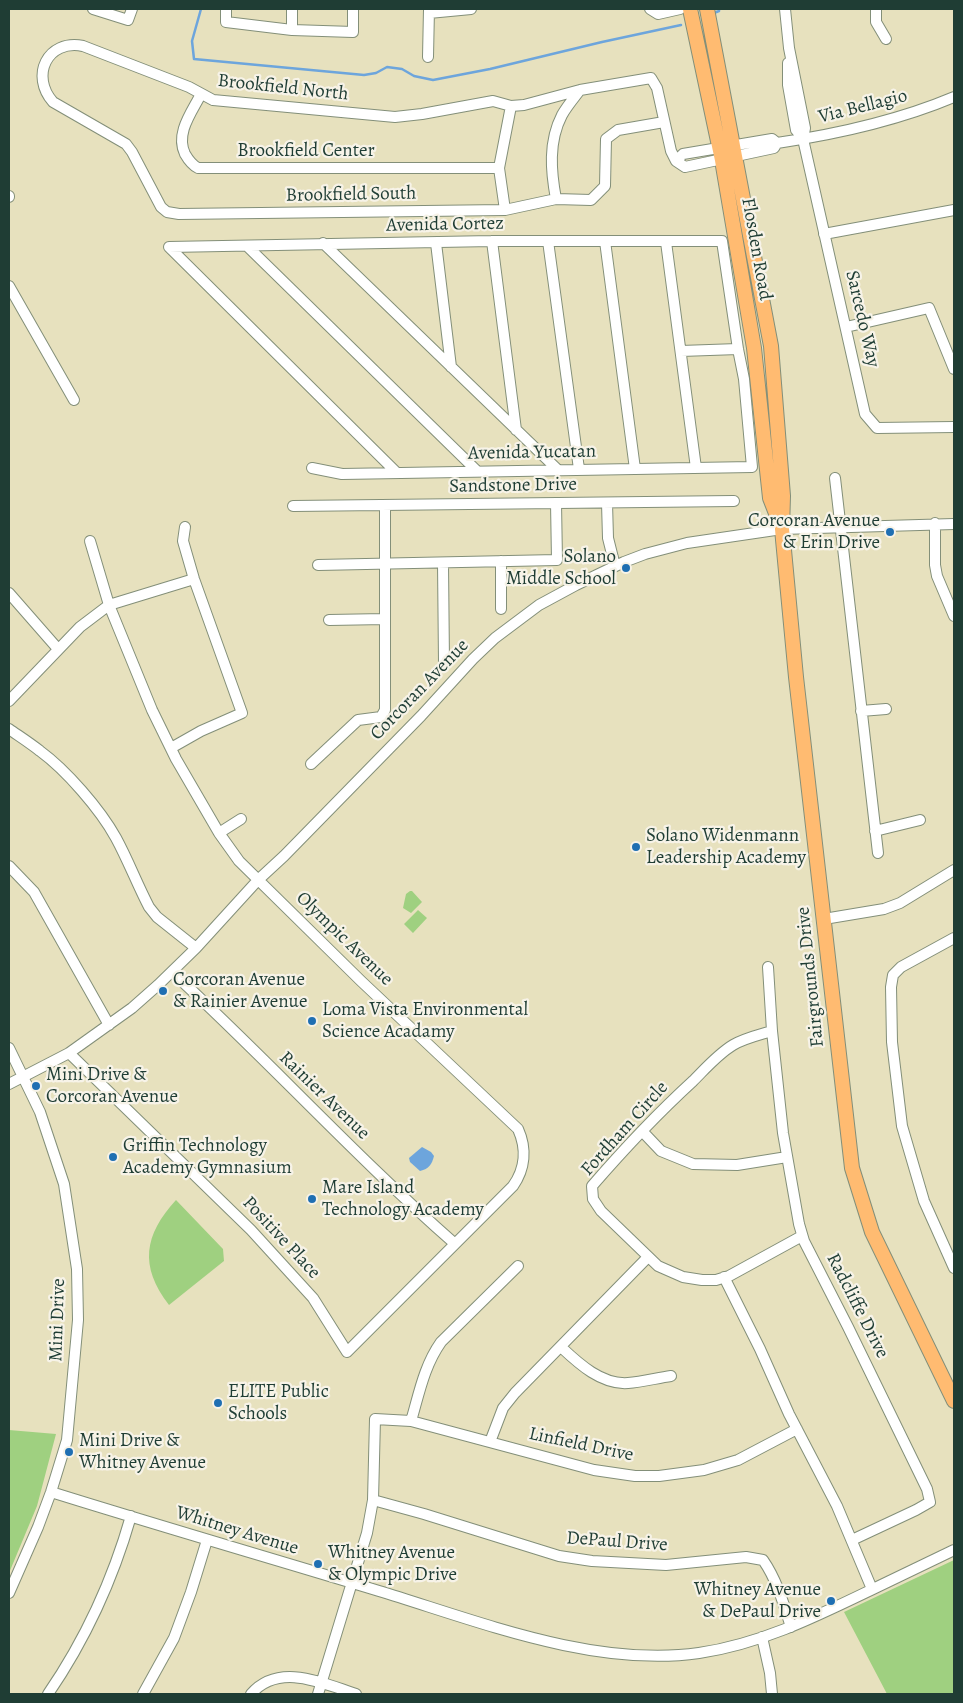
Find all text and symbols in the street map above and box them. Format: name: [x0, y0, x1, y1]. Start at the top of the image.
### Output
street label: Brookfield North: [217, 70, 349, 106]
street label: Via Bellagio: [816, 85, 910, 129]
street label: Brookfield Center: [237, 140, 375, 162]
street label: Brookfield South: [285, 182, 417, 208]
street label: Flosden Road: [736, 196, 776, 302]
street label: Avenida Cortez: [386, 213, 504, 237]
street label: Sarcedo Way: [840, 268, 884, 370]
street label: Avenida Yucatan: [468, 440, 596, 466]
street label: Sandstone Drive: [449, 473, 577, 499]
place label: Corcoran Avenue & Erin Drive: [748, 510, 880, 554]
marker: Corcoran Avenue & Erin Drive: [884, 526, 896, 538]
place label: Solano Middle School: [506, 546, 616, 590]
marker: Solano Middle School: [620, 562, 632, 574]
street label: Corcoran Avenue: [366, 635, 474, 745]
place label: Solano Widenmann Leadership Academy: [646, 825, 806, 869]
marker: Solano Widenmann Leadership Academy: [630, 841, 642, 853]
street label: Olympic Avenue: [291, 887, 397, 991]
street label: Fairgrounds Drive: [792, 905, 830, 1049]
place label: Corcoran Avenue & Rainier Avenue: [173, 969, 307, 1013]
marker: Corcoran Avenue & Rainier Avenue: [157, 985, 169, 997]
place label: Loma Vista Environmental Science Acadamy: [322, 999, 528, 1043]
marker: Loma Vista Environmental Science Acadamy: [306, 1015, 318, 1027]
street label: Rainier Avenue: [274, 1047, 374, 1145]
place label: Mini Drive & Corcoran Avenue: [46, 1064, 178, 1108]
street label: Fordham Circle: [577, 1077, 673, 1181]
marker: Mini Drive & Corcoran Avenue: [30, 1080, 42, 1092]
place label: Griffin Technology Academy Gymnasium: [123, 1135, 292, 1179]
marker: Griffin Technology Academy Gymnasium: [107, 1151, 119, 1163]
place label: Mare Island Technology Academy: [322, 1177, 484, 1221]
street label: Positive Place: [237, 1192, 325, 1284]
marker: Mare Island Technology Academy: [306, 1193, 318, 1205]
street label: Radcliffe Drive: [821, 1250, 893, 1362]
street label: Mini Drive: [45, 1278, 71, 1362]
place label: ELITE Public Schools: [228, 1381, 329, 1425]
marker: ELITE Public Schools: [212, 1397, 224, 1409]
street label: Linfield Drive: [527, 1423, 635, 1467]
place label: Mini Drive & Whitney Avenue: [79, 1430, 206, 1474]
marker: Mini Drive & Whitney Avenue: [63, 1446, 75, 1458]
street label: Whitney Avenue: [173, 1502, 301, 1560]
street label: DePaul Drive: [566, 1527, 668, 1557]
place label: Whitney Avenue & Olympic Drive: [328, 1542, 457, 1586]
marker: Whitney Avenue & Olympic Drive: [312, 1558, 324, 1570]
place label: Whitney Avenue & DePaul Drive: [694, 1579, 821, 1623]
marker: Whitney Avenue & DePaul Drive: [825, 1595, 837, 1607]

